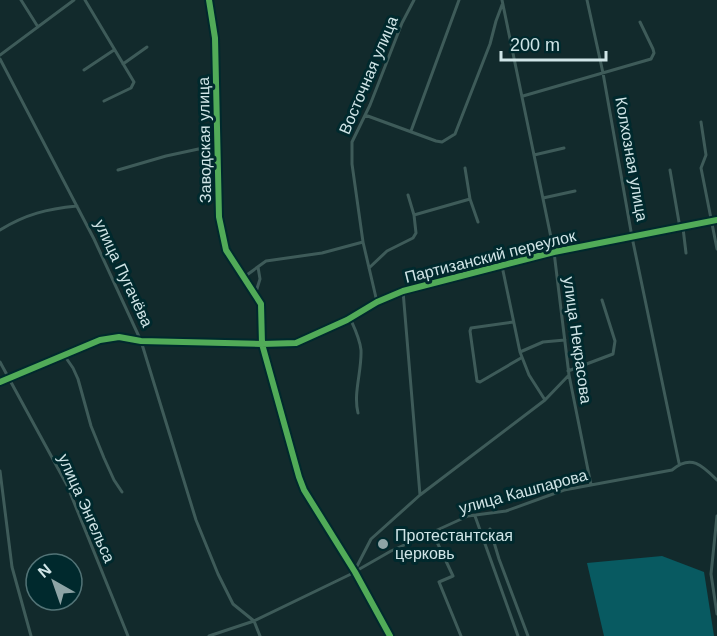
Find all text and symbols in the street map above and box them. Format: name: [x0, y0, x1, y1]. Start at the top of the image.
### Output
street label: Восточная улица: [336, 14, 401, 137]
scale bar: [501, 24, 606, 62]
text: 200 m: [510, 35, 560, 55]
street label: Заводская улица: [195, 77, 214, 203]
street label: Колхозная улица: [612, 96, 651, 223]
street label: улица Пугачёва: [91, 217, 156, 330]
street label: Партизанский переулок: [403, 227, 578, 286]
street label: улица Некрасова: [560, 276, 595, 405]
street label: улица Энгельса: [55, 451, 118, 565]
street label: улица Кашпарова: [457, 466, 589, 517]
place label: Протестантская церковь: [395, 527, 513, 562]
marker: Протестантская церковь: [376, 537, 390, 551]
north arrow: [24, 552, 84, 612]
text: N: [35, 561, 55, 581]

